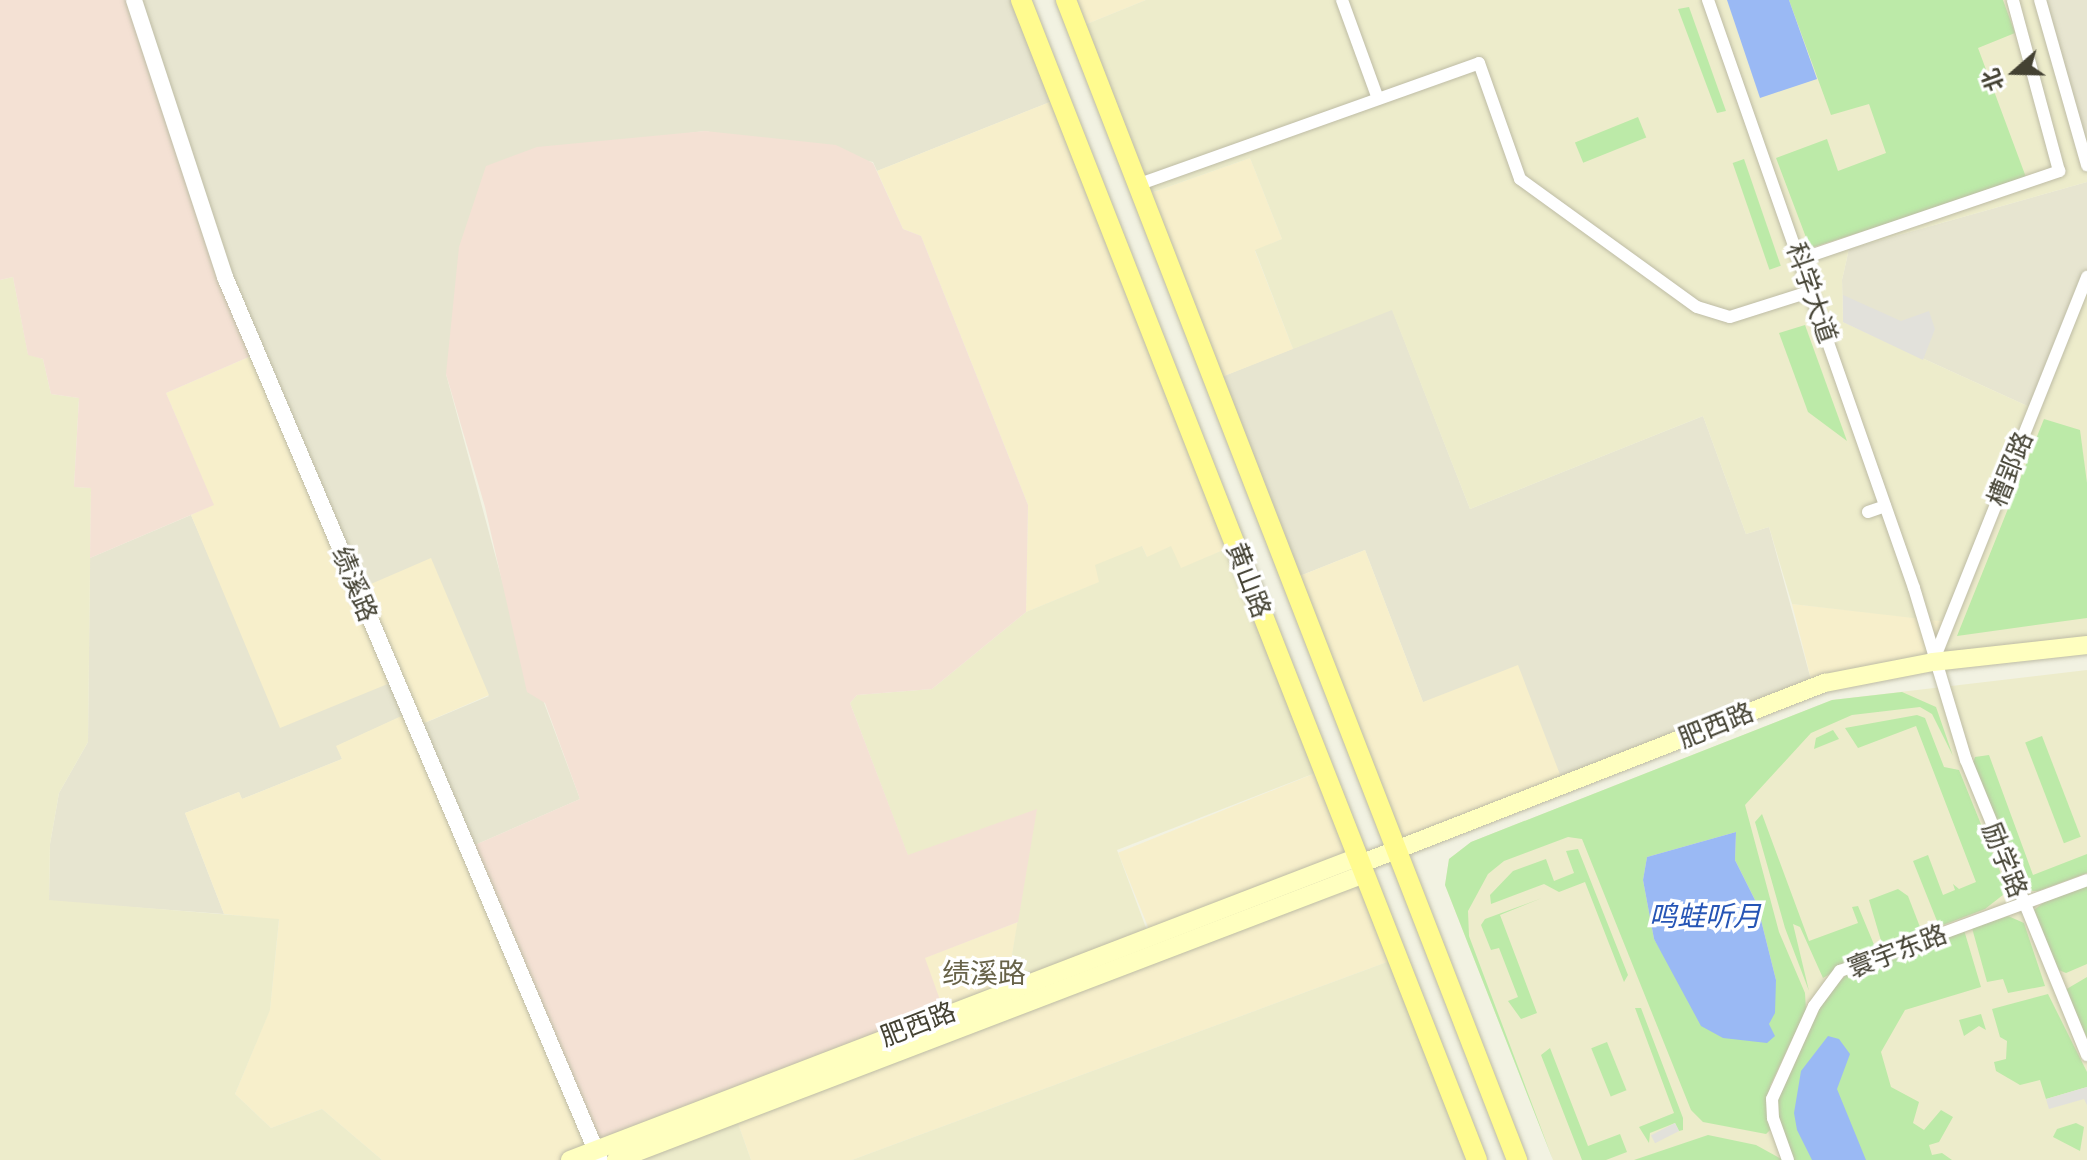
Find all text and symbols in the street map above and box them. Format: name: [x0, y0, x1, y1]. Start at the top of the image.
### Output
north arrow: [1975, 32, 2055, 112]
text: 北: [1976, 65, 2009, 95]
street label: 科学大道: [1780, 239, 1844, 347]
street label: 槽郢路: [1981, 427, 2039, 511]
street label: 黄山路: [1220, 538, 1278, 622]
street label: 绩溪路: [326, 542, 384, 626]
street label: 肥西路: [1674, 696, 1758, 754]
street label: 励学路: [1976, 818, 2034, 902]
water label: 鸣蛙听月: [1649, 899, 1761, 933]
street label: 寰宇东路: [1843, 918, 1951, 984]
district label: 绩溪路: [942, 956, 1026, 990]
street label: 肥西路: [876, 995, 960, 1053]

